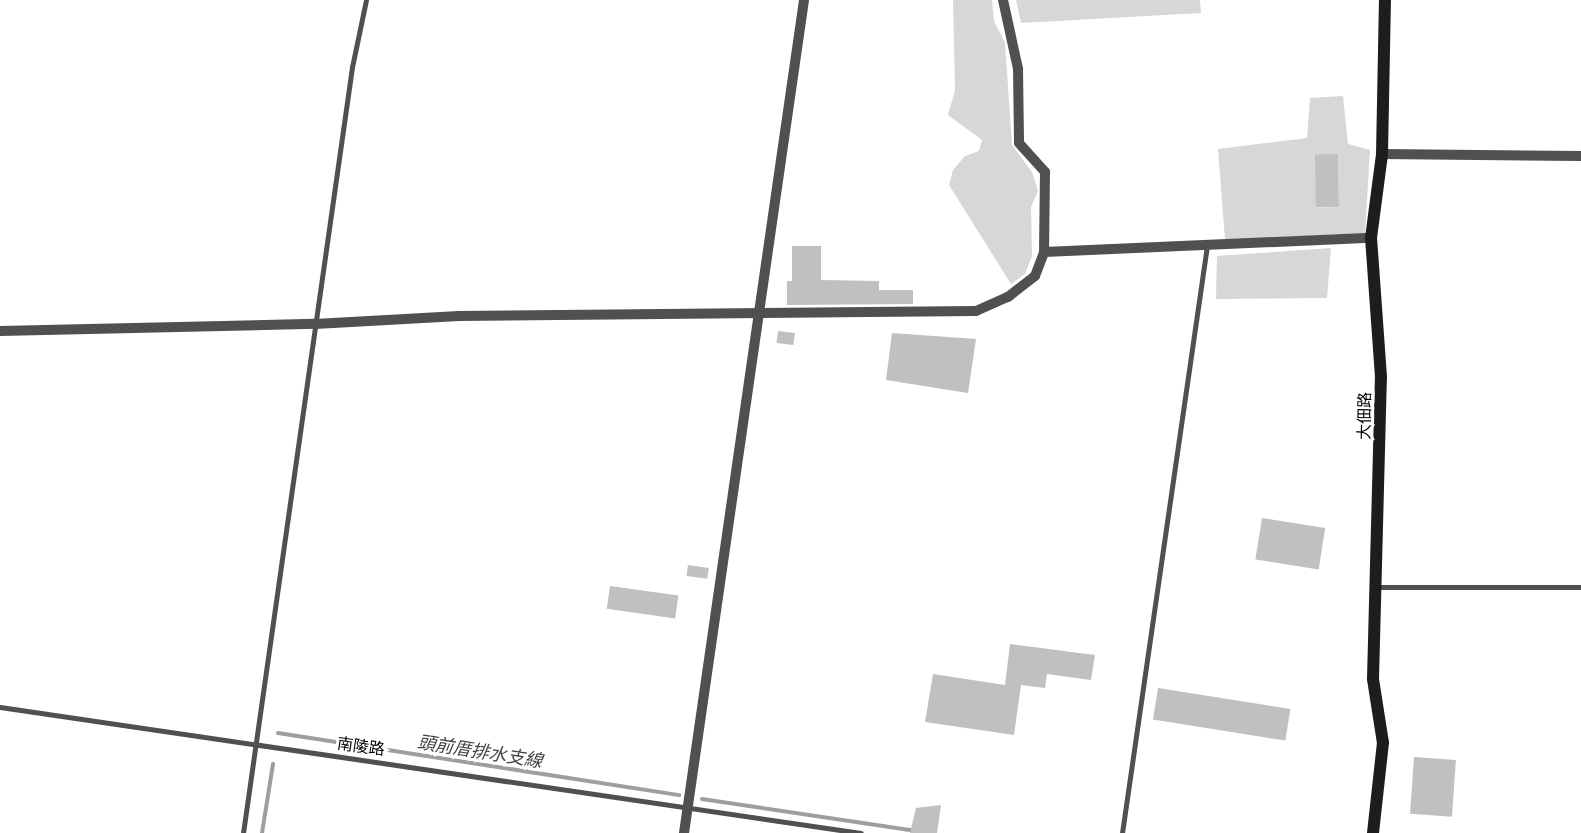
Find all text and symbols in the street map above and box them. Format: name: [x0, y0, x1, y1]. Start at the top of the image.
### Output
street label: 大佃路: [1354, 392, 1374, 440]
water label: 頭前厝排水支線: [416, 730, 544, 772]
street label: 南陵路: [336, 733, 386, 759]

